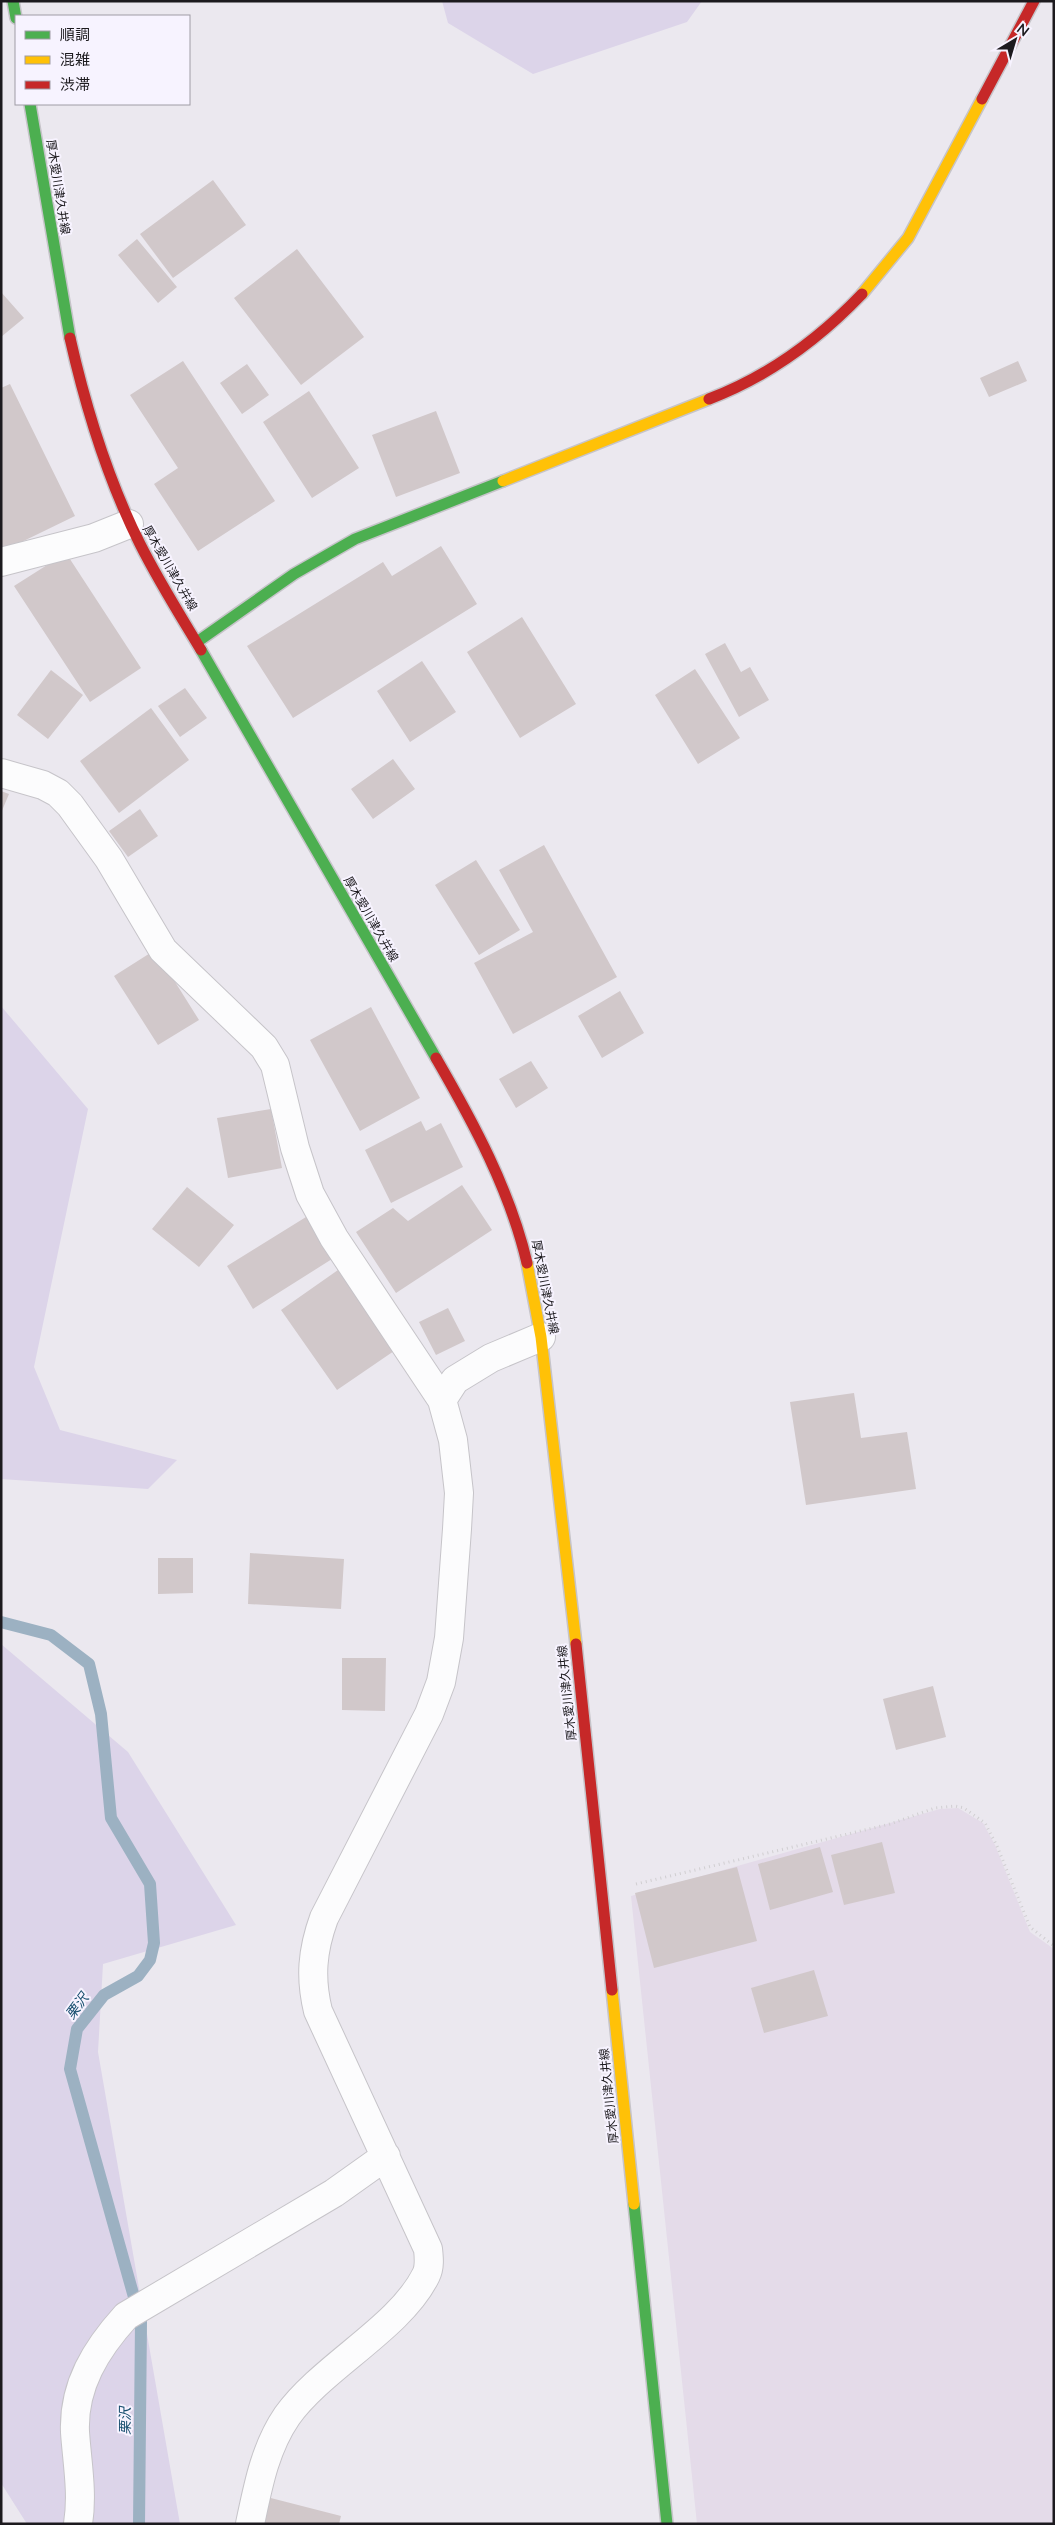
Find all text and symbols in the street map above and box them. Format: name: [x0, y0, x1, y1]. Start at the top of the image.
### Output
legend: [15, 15, 190, 105]
north arrow: [990, 15, 1040, 65]
text: N: [1014, 19, 1033, 39]
text: 順調: [60, 25, 90, 43]
text: 混雑: [60, 50, 90, 68]
text: 渋滞: [60, 75, 90, 93]
street label: 厚木愛川津久井線: [44, 138, 73, 236]
street label: 厚木愛川津久井線: [140, 522, 201, 613]
street label: 厚木愛川津久井線: [341, 873, 402, 964]
street label: 厚木愛川津久井線: [529, 1238, 562, 1335]
street label: 厚木愛川津久井線: [554, 1645, 579, 1742]
water label: 栗沢: [61, 1988, 93, 2022]
street label: 厚木愛川津久井線: [596, 2048, 621, 2145]
water label: 栗沢: [116, 2405, 133, 2435]

